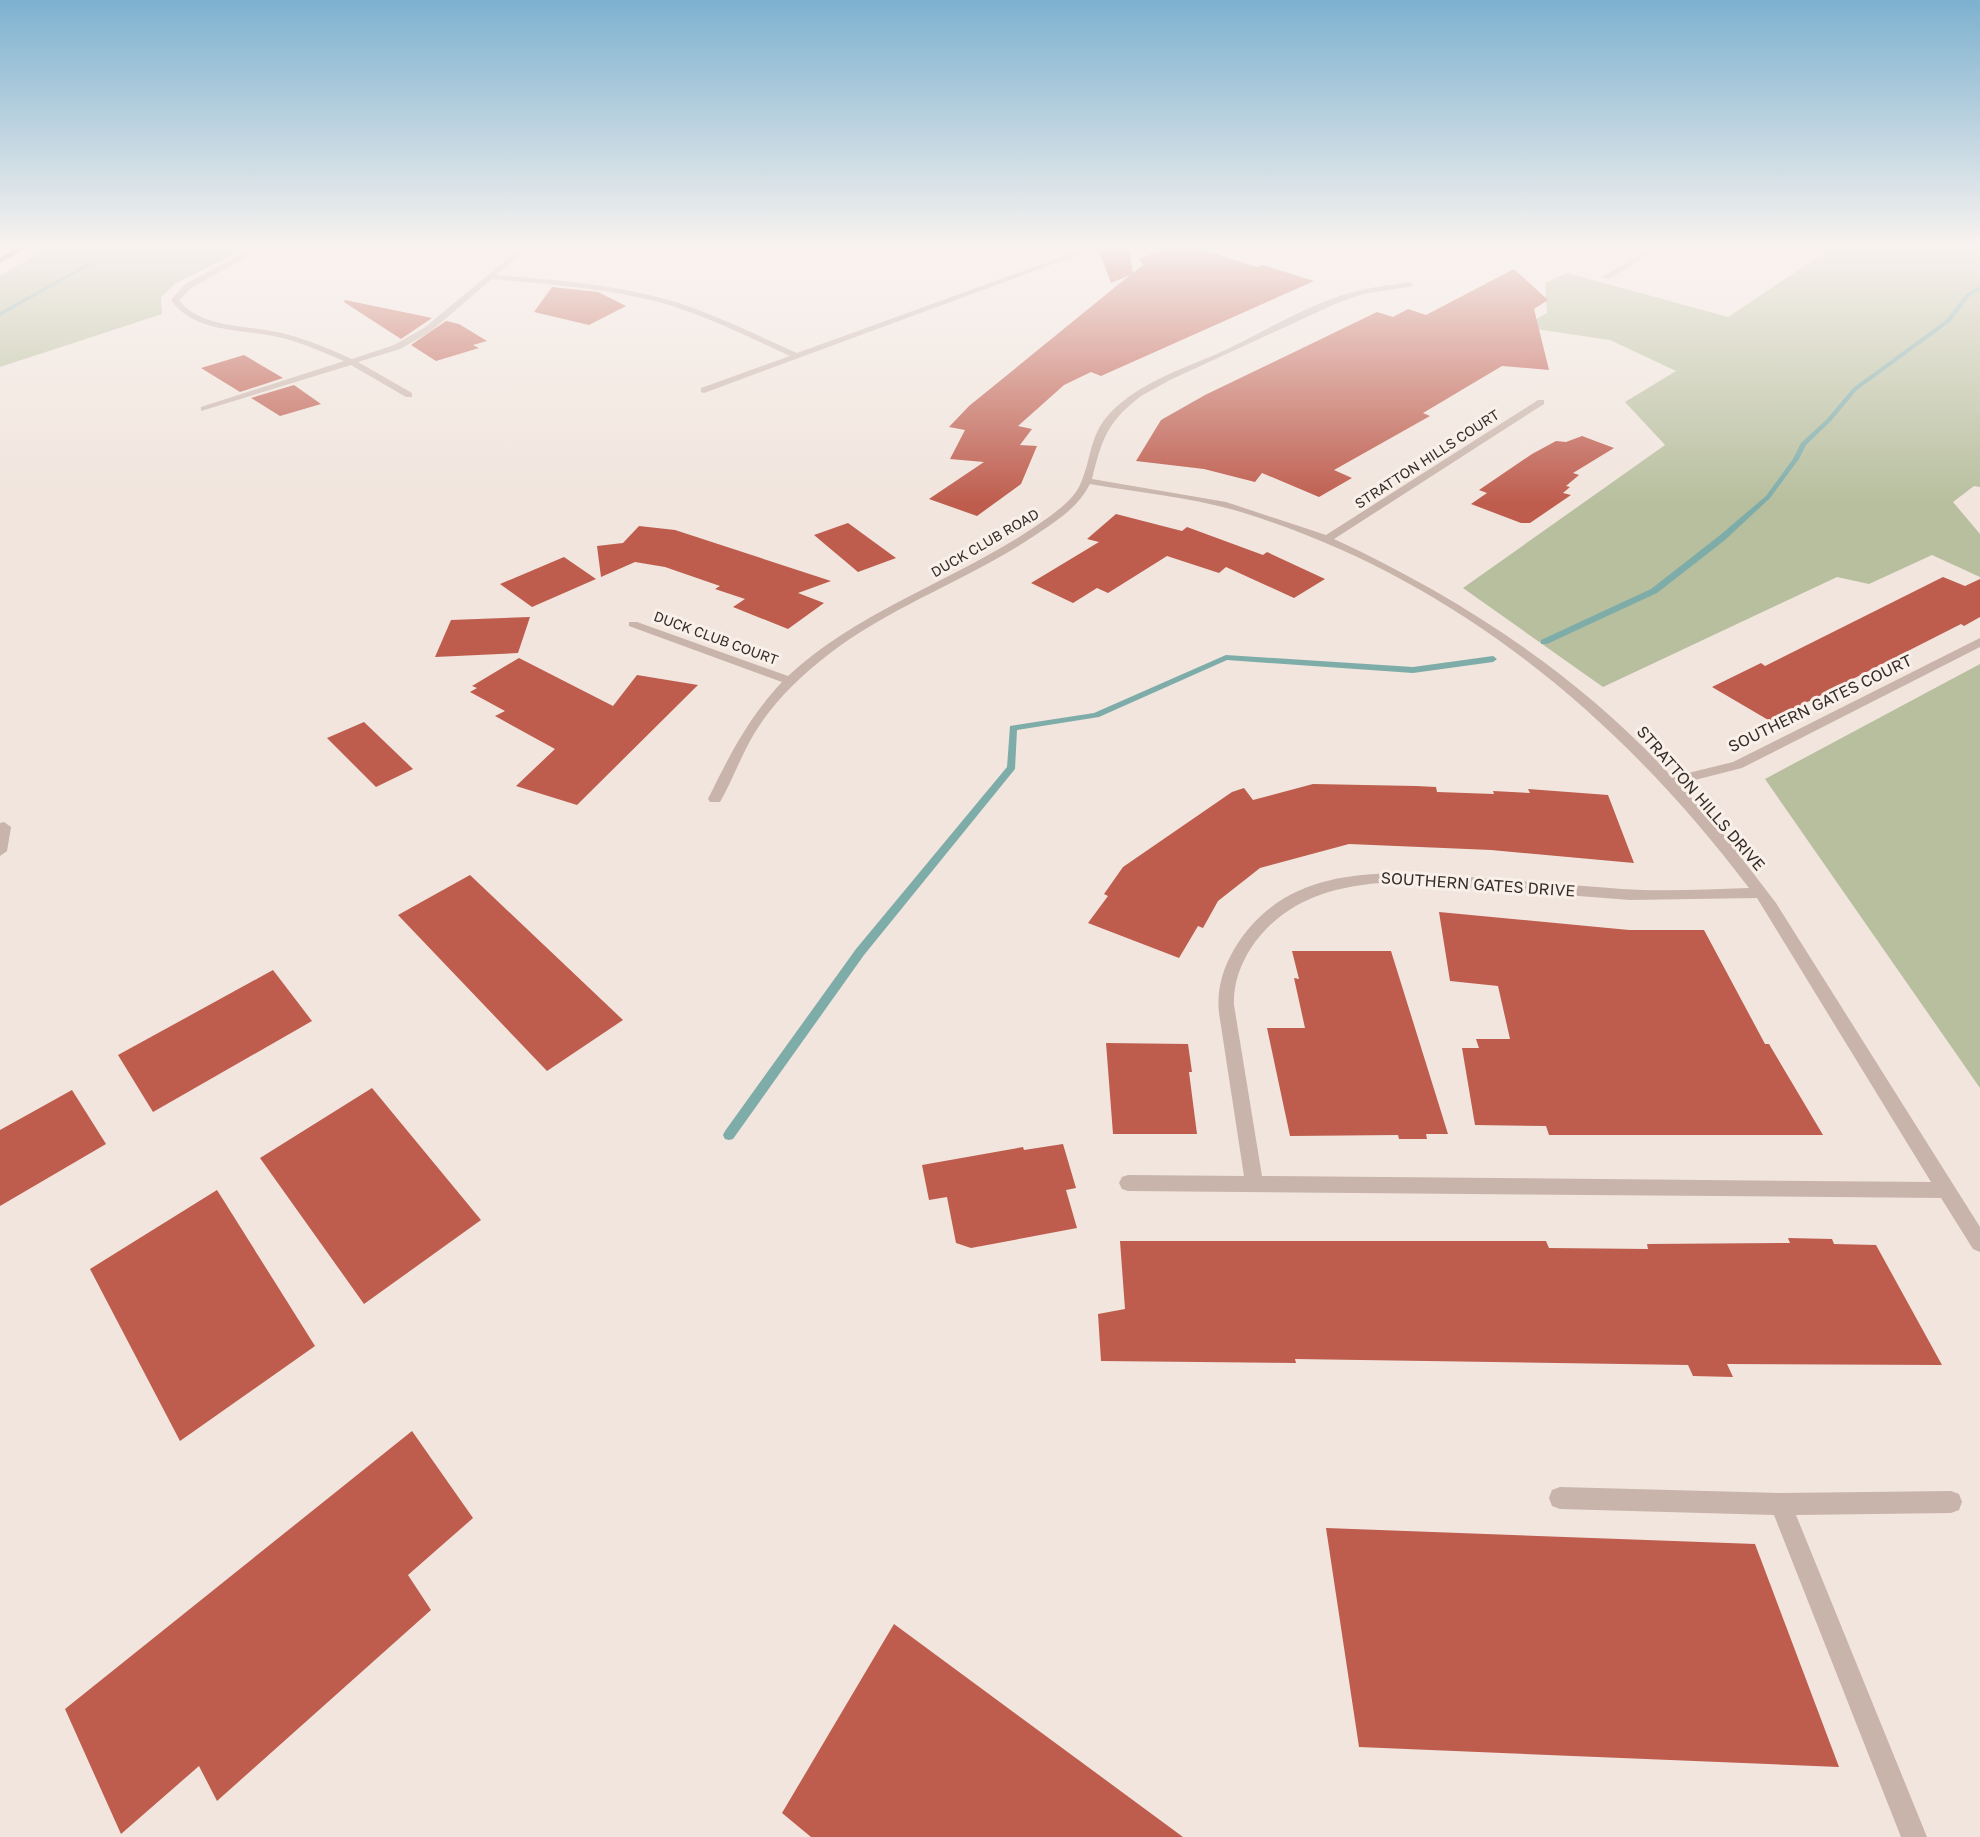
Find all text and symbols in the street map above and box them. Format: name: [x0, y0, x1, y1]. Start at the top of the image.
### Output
street label: STRATTON HILLS COURT: [1351, 405, 1502, 512]
street label: DUCK CLUB ROAD: [928, 505, 1042, 580]
street label: DUCK CLUB COURT: [652, 607, 781, 668]
street label: SOUTHERN GATES COURT: [1725, 650, 1915, 756]
street label: STRATTON HILLS DRIVE: [1633, 721, 1769, 875]
street label: SOUTHERN GATES DRIVE: [1380, 867, 1576, 901]

